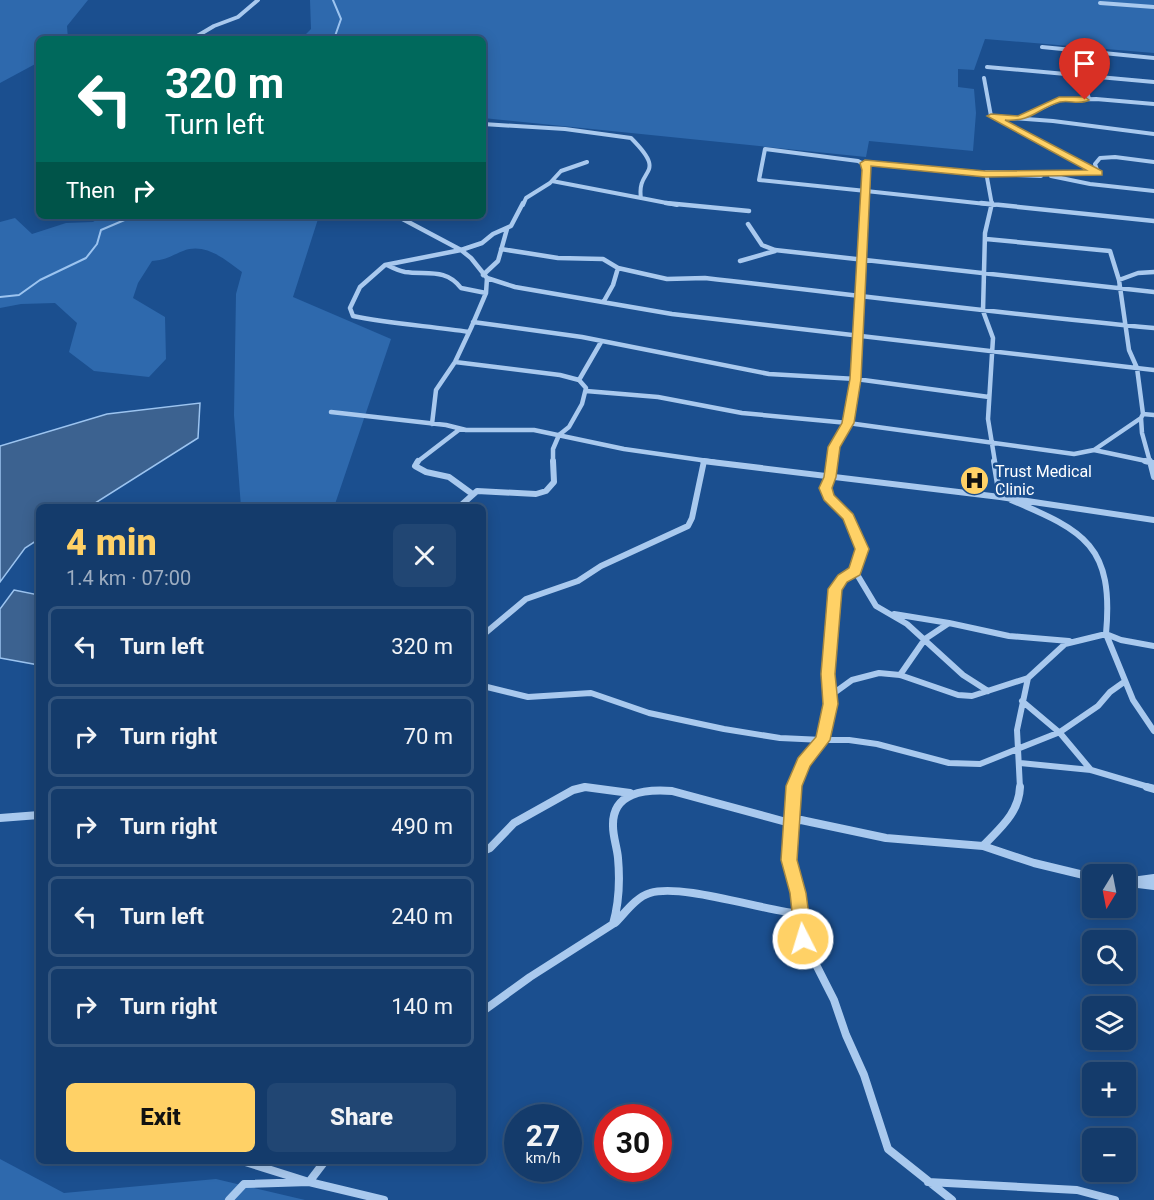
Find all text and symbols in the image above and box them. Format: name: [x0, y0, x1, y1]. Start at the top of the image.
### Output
pin: [1059, 38, 1110, 100]
icon: arrive: [1068, 47, 1101, 80]
text: 320 m: [165, 59, 284, 108]
icon: left: [66, 60, 144, 138]
text: Turn left: [165, 109, 265, 141]
icon: right: [127, 174, 160, 207]
text: Then: [66, 178, 115, 203]
place label: Trust Medical Clinic: [995, 462, 1092, 499]
hospital icon: Trust Medical Clinic: [958, 464, 990, 496]
text: 4 min: [66, 522, 157, 564]
button: close: [393, 524, 456, 587]
text: 1.4 km · 07:00: [66, 566, 191, 590]
icon: left: [69, 630, 102, 663]
text: Turn left: [120, 634, 204, 659]
text: 320 m: [391, 634, 453, 659]
icon: right: [69, 720, 102, 753]
text: Turn right: [120, 724, 217, 749]
text: 70 m: [404, 724, 453, 749]
icon: right: [69, 810, 102, 843]
text: Turn right: [120, 814, 217, 839]
text: 490 m: [391, 814, 453, 839]
north arrow: [1082, 864, 1136, 918]
map controls: [1082, 864, 1136, 1182]
icon: left: [69, 900, 102, 933]
text: Turn left: [120, 904, 204, 929]
text: 240 m: [391, 904, 453, 929]
position arrow: [771, 907, 835, 971]
button: search: [1082, 930, 1136, 984]
icon: right: [69, 990, 102, 1023]
text: Turn right: [120, 994, 217, 1019]
text: 140 m: [391, 994, 453, 1019]
button: layers: [1082, 996, 1136, 1050]
button: +: [1082, 1062, 1136, 1116]
button: Exit: [66, 1083, 255, 1152]
button: Share: [267, 1083, 456, 1152]
speed limit sign: 30: [594, 1104, 672, 1182]
text: 27: [526, 1118, 560, 1153]
button: −: [1082, 1128, 1136, 1182]
text: km/h: [525, 1149, 561, 1167]

